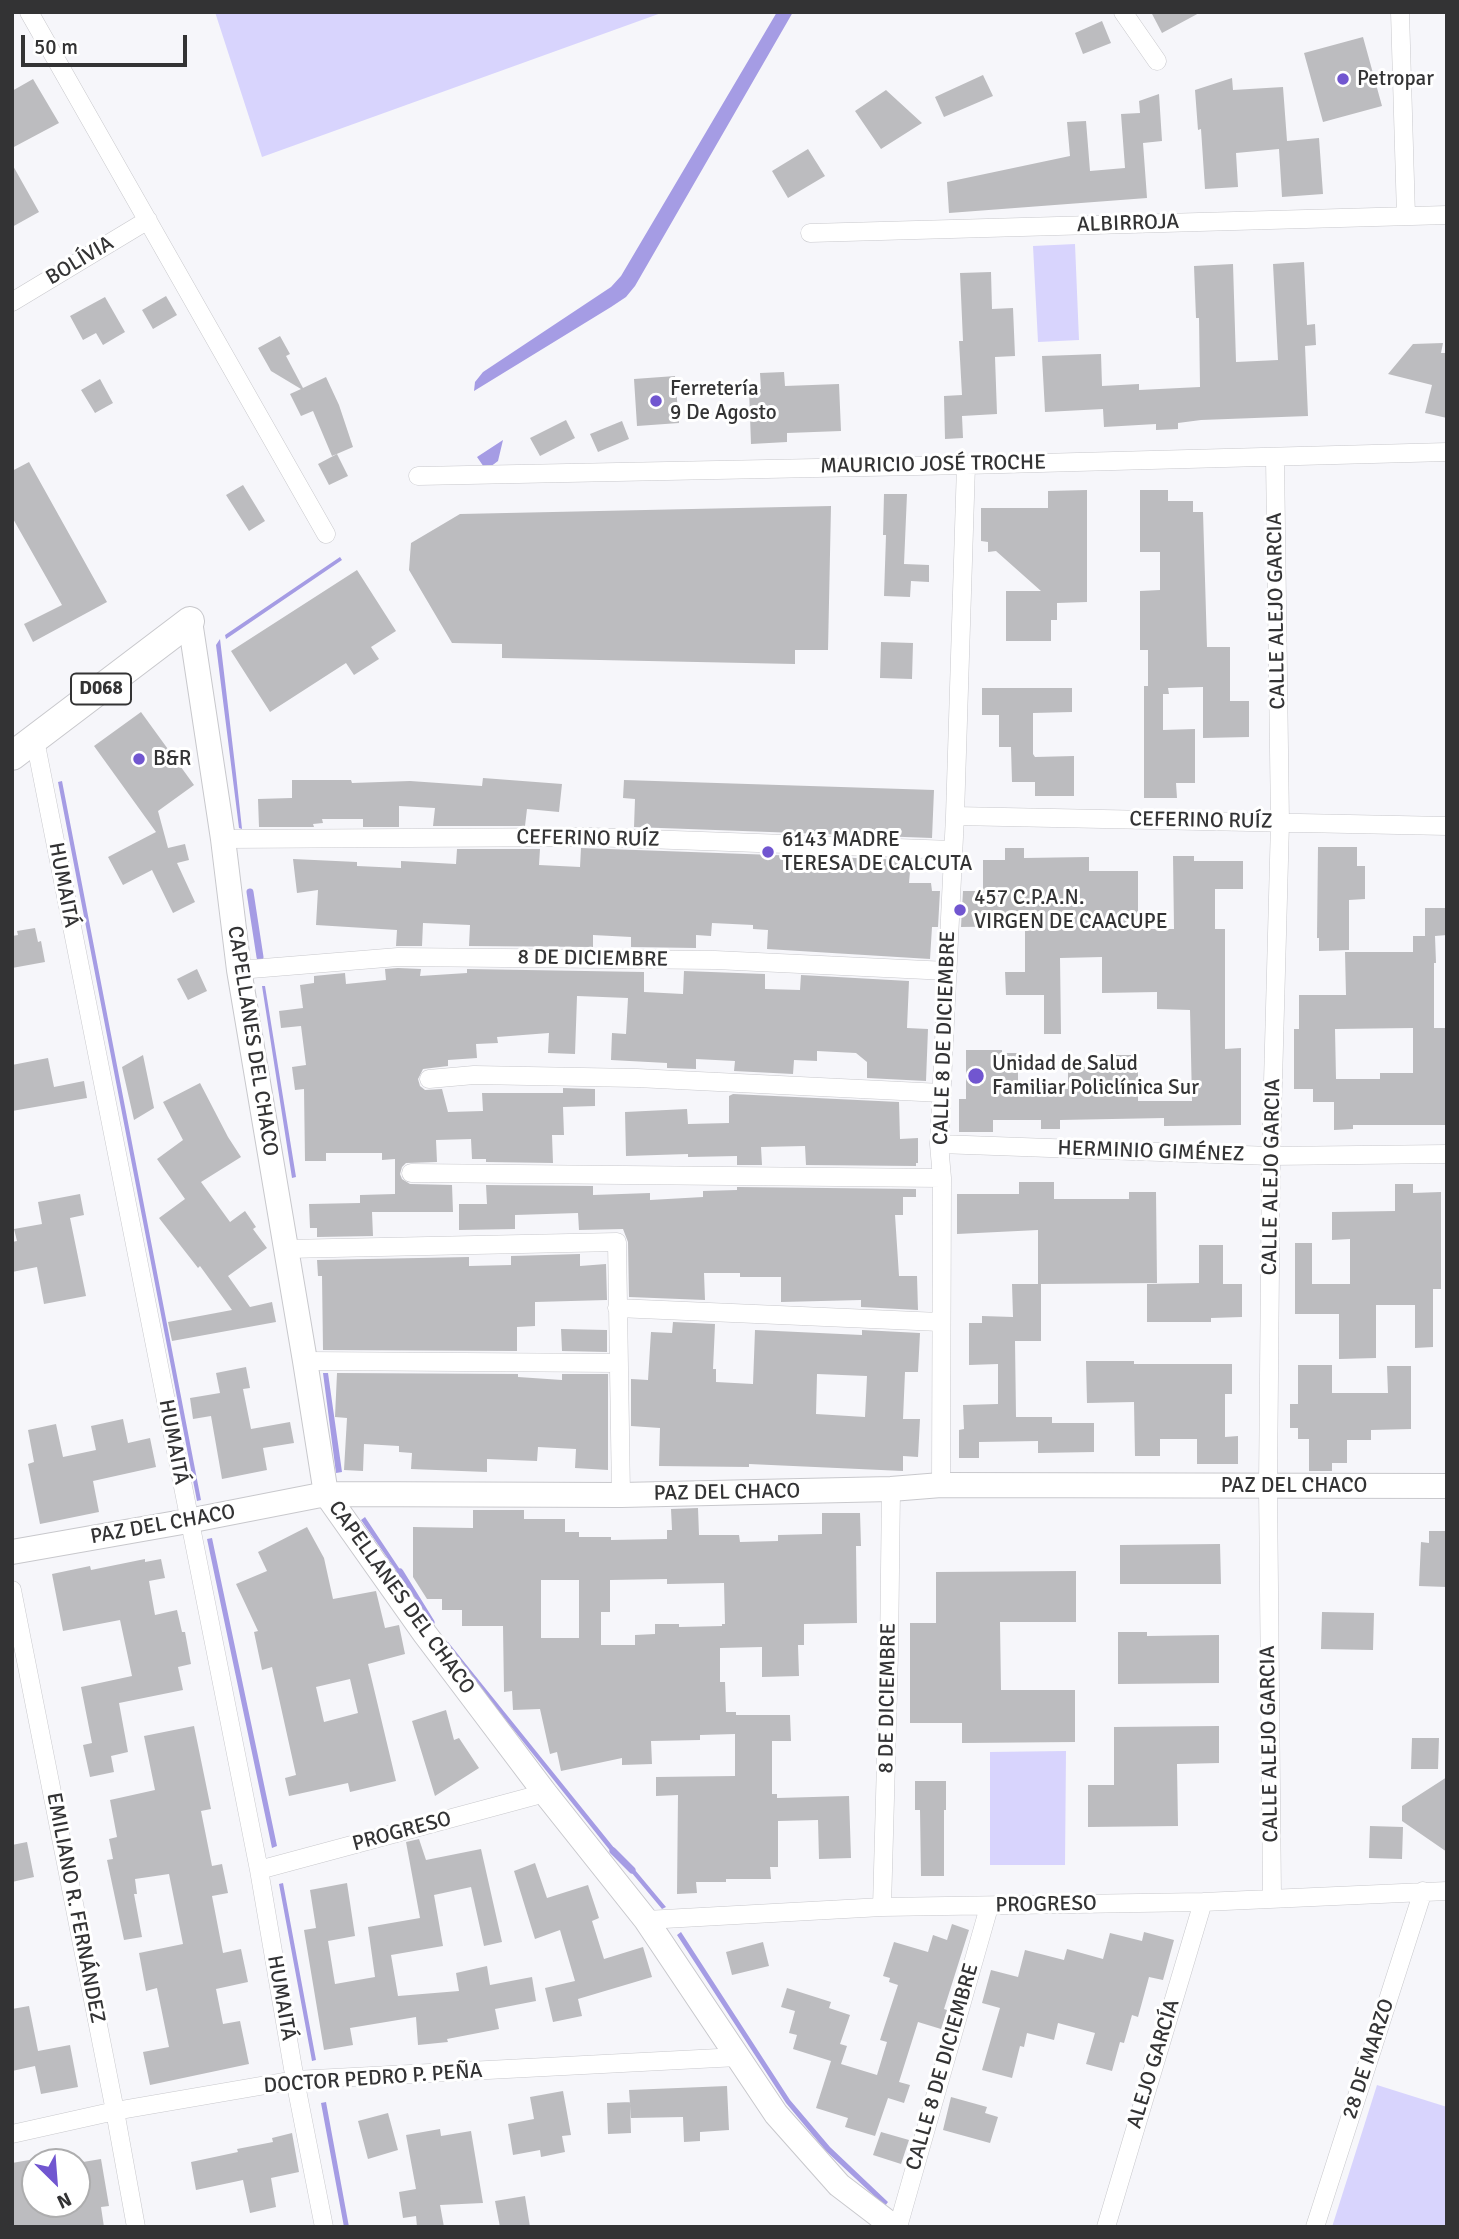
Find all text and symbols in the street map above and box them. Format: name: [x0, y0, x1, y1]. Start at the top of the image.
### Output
scale bar: [24, 21, 191, 65]
text: 50 m: [34, 34, 78, 60]
place label: Petropar: [1357, 66, 1434, 92]
marker: Petropar: [1335, 71, 1351, 87]
street label: ALBIRROJA: [1076, 210, 1180, 238]
street label: BOLÍVIA: [42, 231, 118, 291]
place label: Ferretería 9 De Agosto: [670, 376, 777, 426]
marker: Ferretería 9 De Agosto: [648, 393, 664, 409]
street label: MAURICIO JOSÉ TROCHE: [820, 450, 1046, 480]
street label: CALLE ALEJO GARCIA: [1263, 512, 1291, 710]
road number: D068: [71, 674, 131, 704]
place label: B&R: [153, 746, 191, 772]
marker: B&R: [131, 751, 147, 767]
street label: CEFERINO RUÍZ: [1129, 807, 1273, 835]
street label: CEFERINO RUÍZ: [516, 825, 660, 853]
place label: 6143 MADRE TERESA DE CALCUTA: [782, 827, 972, 877]
street label: HUMAITÁ: [42, 840, 84, 930]
marker: 6143 MADRE TERESA DE CALCUTA: [760, 844, 776, 860]
place label: 457 C.P.A.N. VIRGEN DE CAACUPE: [974, 885, 1168, 935]
marker: 457 C.P.A.N. VIRGEN DE CAACUPE: [952, 902, 968, 918]
street label: CAPELLANES DEL CHACO: [221, 924, 283, 1158]
street label: CALLE 8 DE DICIEMBRE: [929, 930, 961, 1146]
street label: 8 DE DICIEMBRE: [517, 945, 669, 973]
place label: Unidad de Salud Familiar Policlínica Sur: [992, 1051, 1199, 1101]
marker: Unidad de Salud Familiar Policlínica Sur: [966, 1066, 986, 1086]
street label: CALLE ALEJO GARCIA: [1258, 1078, 1286, 1276]
street label: HERMINIO GIMÉNEZ: [1057, 1136, 1245, 1168]
street label: HUMAITÁ: [152, 1397, 194, 1487]
street label: PAZ DEL CHACO: [1221, 1473, 1367, 1499]
street label: PAZ DEL CHACO: [654, 1479, 800, 1507]
street label: CAPELLANES DEL CHACO: [322, 1496, 480, 1700]
street label: PAZ DEL CHACO: [89, 1500, 237, 1550]
street label: 8 DE DICIEMBRE: [874, 1622, 902, 1774]
street label: CALLE ALEJO GARCIA: [1256, 1645, 1284, 1843]
street label: EMILIANO R. FERNÁNDEZ: [40, 1791, 110, 2025]
street label: PROGRESO: [350, 1807, 454, 1857]
street label: PROGRESO: [995, 1892, 1097, 1918]
street label: HUMAITÁ: [261, 1953, 301, 2043]
street label: CALLE 8 DE DICIEMBRE: [901, 1961, 985, 2173]
street label: ALEJO GARCÍA: [1122, 1996, 1186, 2132]
street label: 28 DE MARZO: [1338, 1996, 1400, 2122]
street label: DOCTOR PEDRO P. PEÑA: [263, 2059, 483, 2099]
north arrow: [21, 2148, 91, 2218]
text: N: [53, 2187, 75, 2214]

